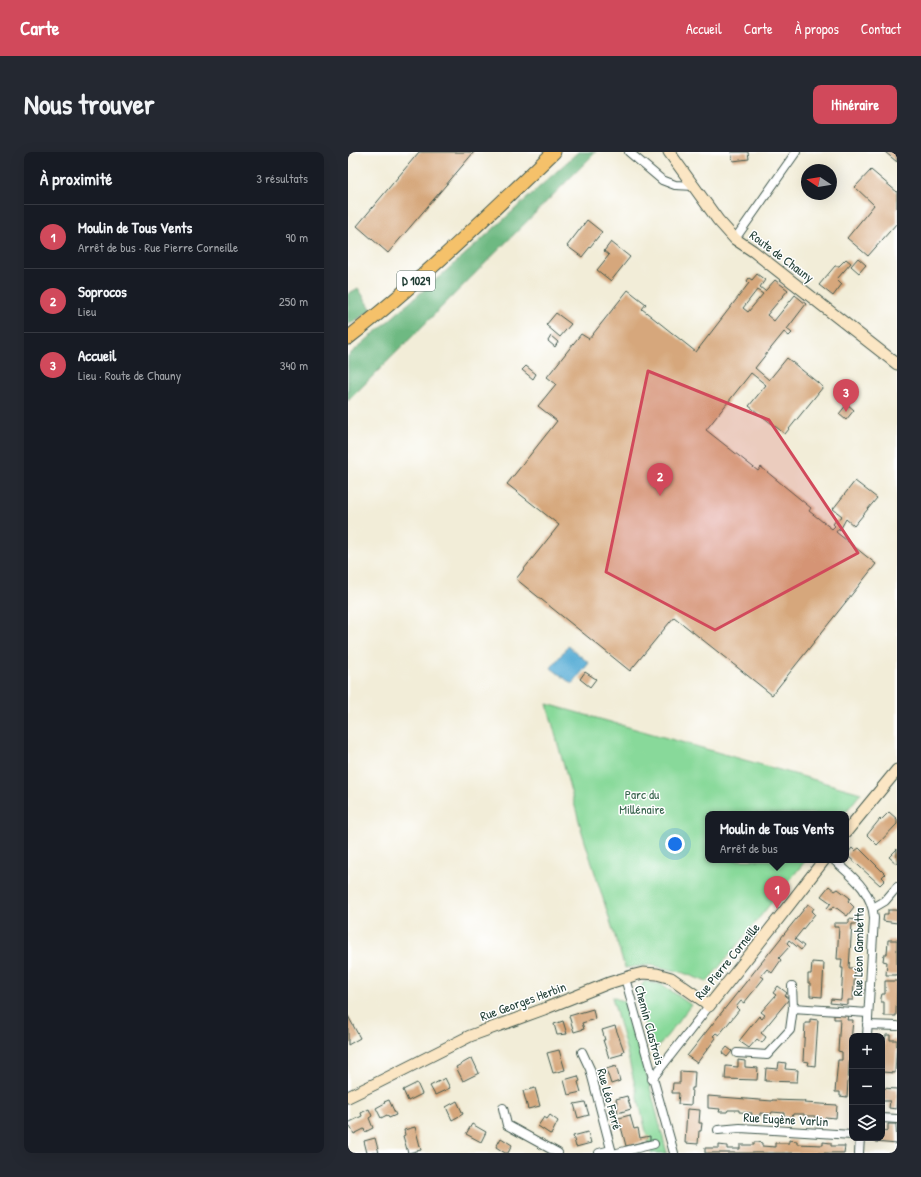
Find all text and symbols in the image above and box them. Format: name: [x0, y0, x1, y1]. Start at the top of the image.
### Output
text: Carte: [20, 15, 59, 41]
text: Accueil: [686, 19, 722, 38]
text: Carte: [744, 19, 773, 38]
text: À propos: [795, 19, 839, 38]
text: Contact: [861, 19, 901, 38]
text: Nous trouver: [24, 85, 155, 123]
button: Itinéraire: [813, 85, 897, 124]
north arrow: [801, 164, 837, 200]
text: À proximité: [40, 167, 112, 190]
text: 3 résultats: [256, 169, 308, 187]
text: Moulin de Tous Vents: [78, 217, 192, 238]
street label: Route de Chauny: [746, 226, 818, 286]
text: 1: [51, 228, 55, 246]
text: 90 m: [286, 228, 308, 246]
text: Arrêt de bus · Rue Pierre Corneille: [78, 238, 238, 256]
road number: D 1029: [397, 271, 435, 291]
text: Soprocos: [78, 281, 127, 302]
text: 2: [50, 292, 56, 310]
text: 250 m: [279, 292, 308, 310]
text: Lieu: [78, 302, 96, 320]
text: Accueil: [78, 345, 116, 366]
text: 3: [50, 356, 56, 374]
text: 340 m: [280, 356, 308, 374]
text: Lieu · Route de Chauny: [78, 366, 181, 384]
pin: 3: [833, 379, 859, 412]
pin: 2: [647, 463, 673, 496]
park label: Parc du Millénaire: [619, 785, 665, 818]
popup: [705, 811, 849, 863]
text: Moulin de Tous Vents: [720, 818, 834, 839]
your location: [665, 834, 685, 854]
text: Arrêt de bus: [720, 839, 778, 857]
pin: 1: [764, 876, 790, 909]
street label: Rue Léon Gambetta: [848, 908, 868, 996]
street label: Rue Pierre Corneille: [690, 919, 764, 1003]
street label: Rue Georges Herbin: [477, 977, 569, 1025]
street label: Chemin Clastrois: [631, 983, 669, 1067]
map controls: [849, 1033, 885, 1141]
button: +: [849, 1033, 885, 1069]
street label: Rue Léo Ferré: [593, 1066, 627, 1132]
button: −: [849, 1069, 885, 1105]
button: layers: [849, 1105, 885, 1141]
street label: Rue Eugène Varlin: [743, 1108, 829, 1130]

